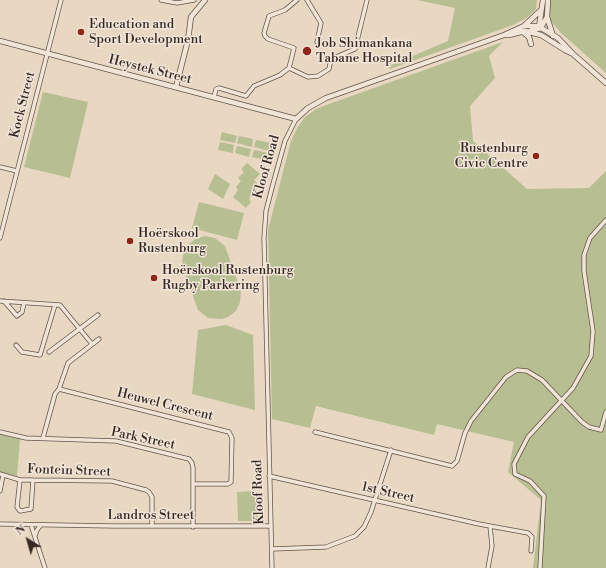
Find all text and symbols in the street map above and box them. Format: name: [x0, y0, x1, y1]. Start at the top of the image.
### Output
place label: Education and Sport Development: [89, 17, 203, 48]
marker: Education and Sport Development: [76, 27, 86, 37]
place label: Job Shimankana Tabane Hospital: [316, 36, 412, 67]
marker: Job Shimankana Tabane Hospital: [301, 45, 313, 57]
street label: Heystek Street: [107, 52, 193, 88]
street label: Kock Street: [7, 70, 39, 140]
street label: Kloof Road: [251, 133, 283, 201]
place label: Rustenburg Civic Centre: [455, 141, 528, 172]
marker: Rustenburg Civic Centre: [531, 151, 541, 161]
place label: Hoërskool Rustenburg: [138, 226, 206, 257]
marker: Hoërskool Rustenburg: [125, 236, 135, 246]
place label: Hoërskool Rustenburg Rugby Parkering: [162, 263, 293, 294]
marker: Hoërskool Rustenburg Rugby Parkering: [149, 273, 159, 283]
street label: Heuwel Crescent: [115, 386, 215, 424]
street label: Park Street: [110, 425, 176, 453]
street label: Kloof Road: [250, 459, 268, 525]
street label: Fontein Street: [27, 462, 111, 480]
street label: 1st Street: [360, 479, 416, 507]
street label: Landros Street: [108, 508, 194, 524]
north arrow: [8, 520, 48, 560]
text: N: [13, 522, 28, 539]

